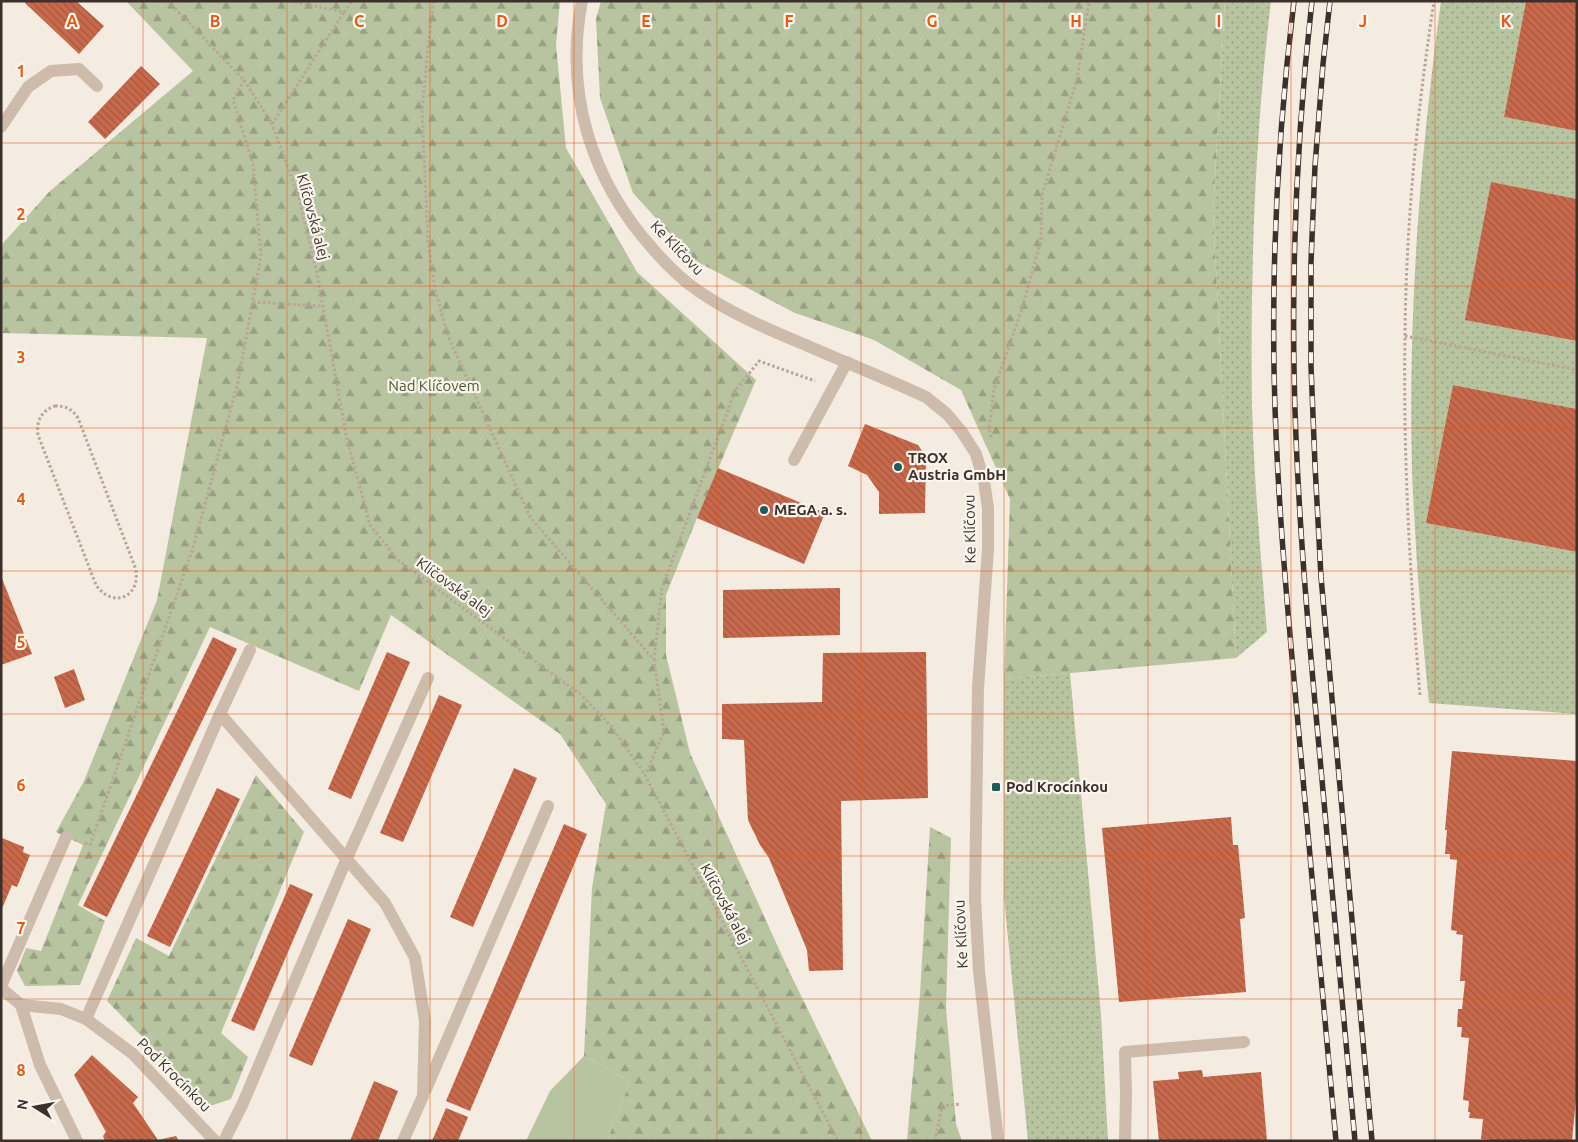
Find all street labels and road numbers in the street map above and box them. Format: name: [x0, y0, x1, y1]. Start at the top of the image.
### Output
street label: Klíčovská alej: [294, 172, 333, 262]
street label: Ke Klíčovu: [647, 217, 707, 278]
street label: Ke Klíčovu: [960, 494, 979, 564]
street label: Klíčovská alej: [413, 554, 495, 619]
street label: Klíčovská alej: [697, 861, 754, 947]
street label: Ke Klíčovu: [950, 899, 971, 969]
street label: Pod Krocínkou: [134, 1034, 215, 1115]

